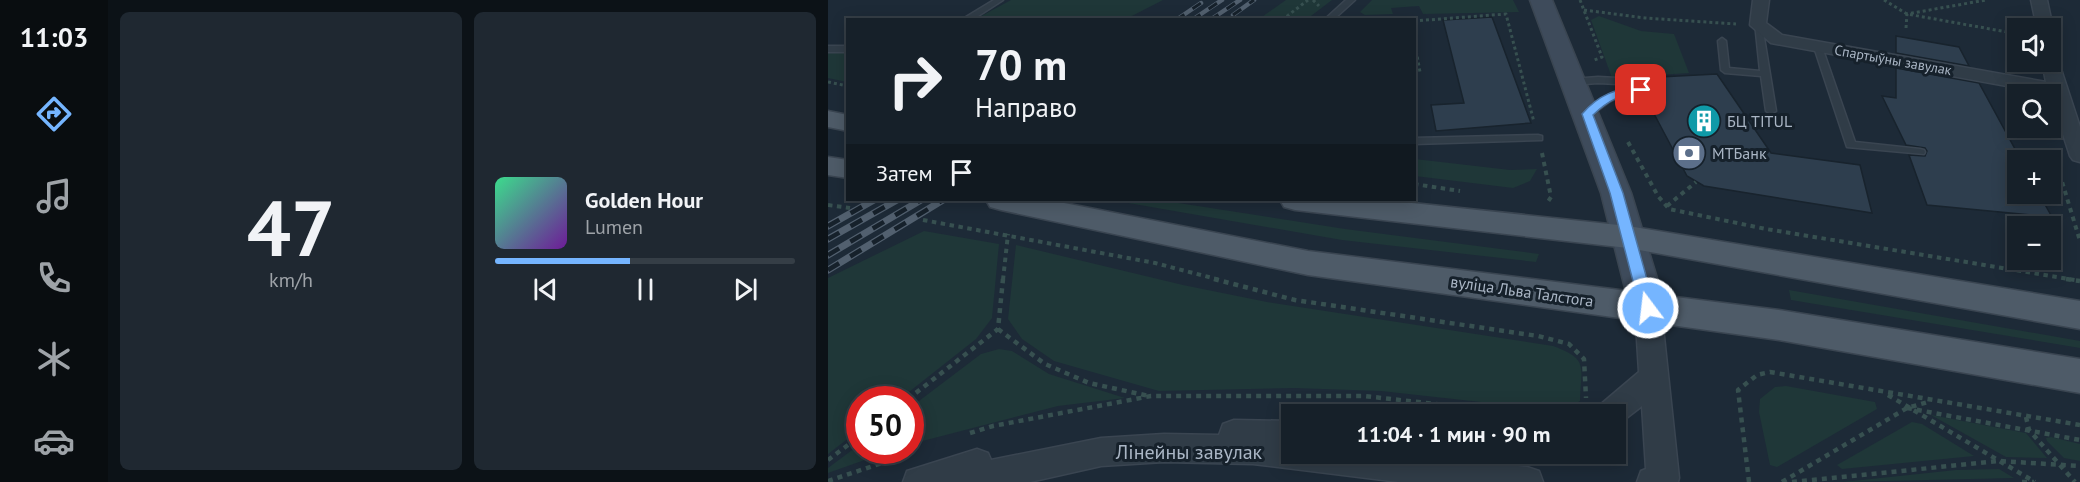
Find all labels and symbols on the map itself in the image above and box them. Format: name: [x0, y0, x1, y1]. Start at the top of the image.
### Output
street label: Спартыўны завулак: [1833, 41, 1953, 79]
pin: [1615, 64, 1666, 115]
building icon: БЦ TITUL: [1686, 103, 1722, 139]
place label: БЦ TITUL: [1727, 111, 1792, 131]
bank icon: МТБанк: [1671, 135, 1707, 171]
place label: МТБанк: [1712, 143, 1767, 163]
street label: вуліца Льва Талстога: [1449, 271, 1595, 311]
position arrow: [1616, 276, 1680, 340]
speed limit sign: 50: [846, 386, 924, 464]
street label: Лінейны завулак: [1115, 439, 1263, 465]

